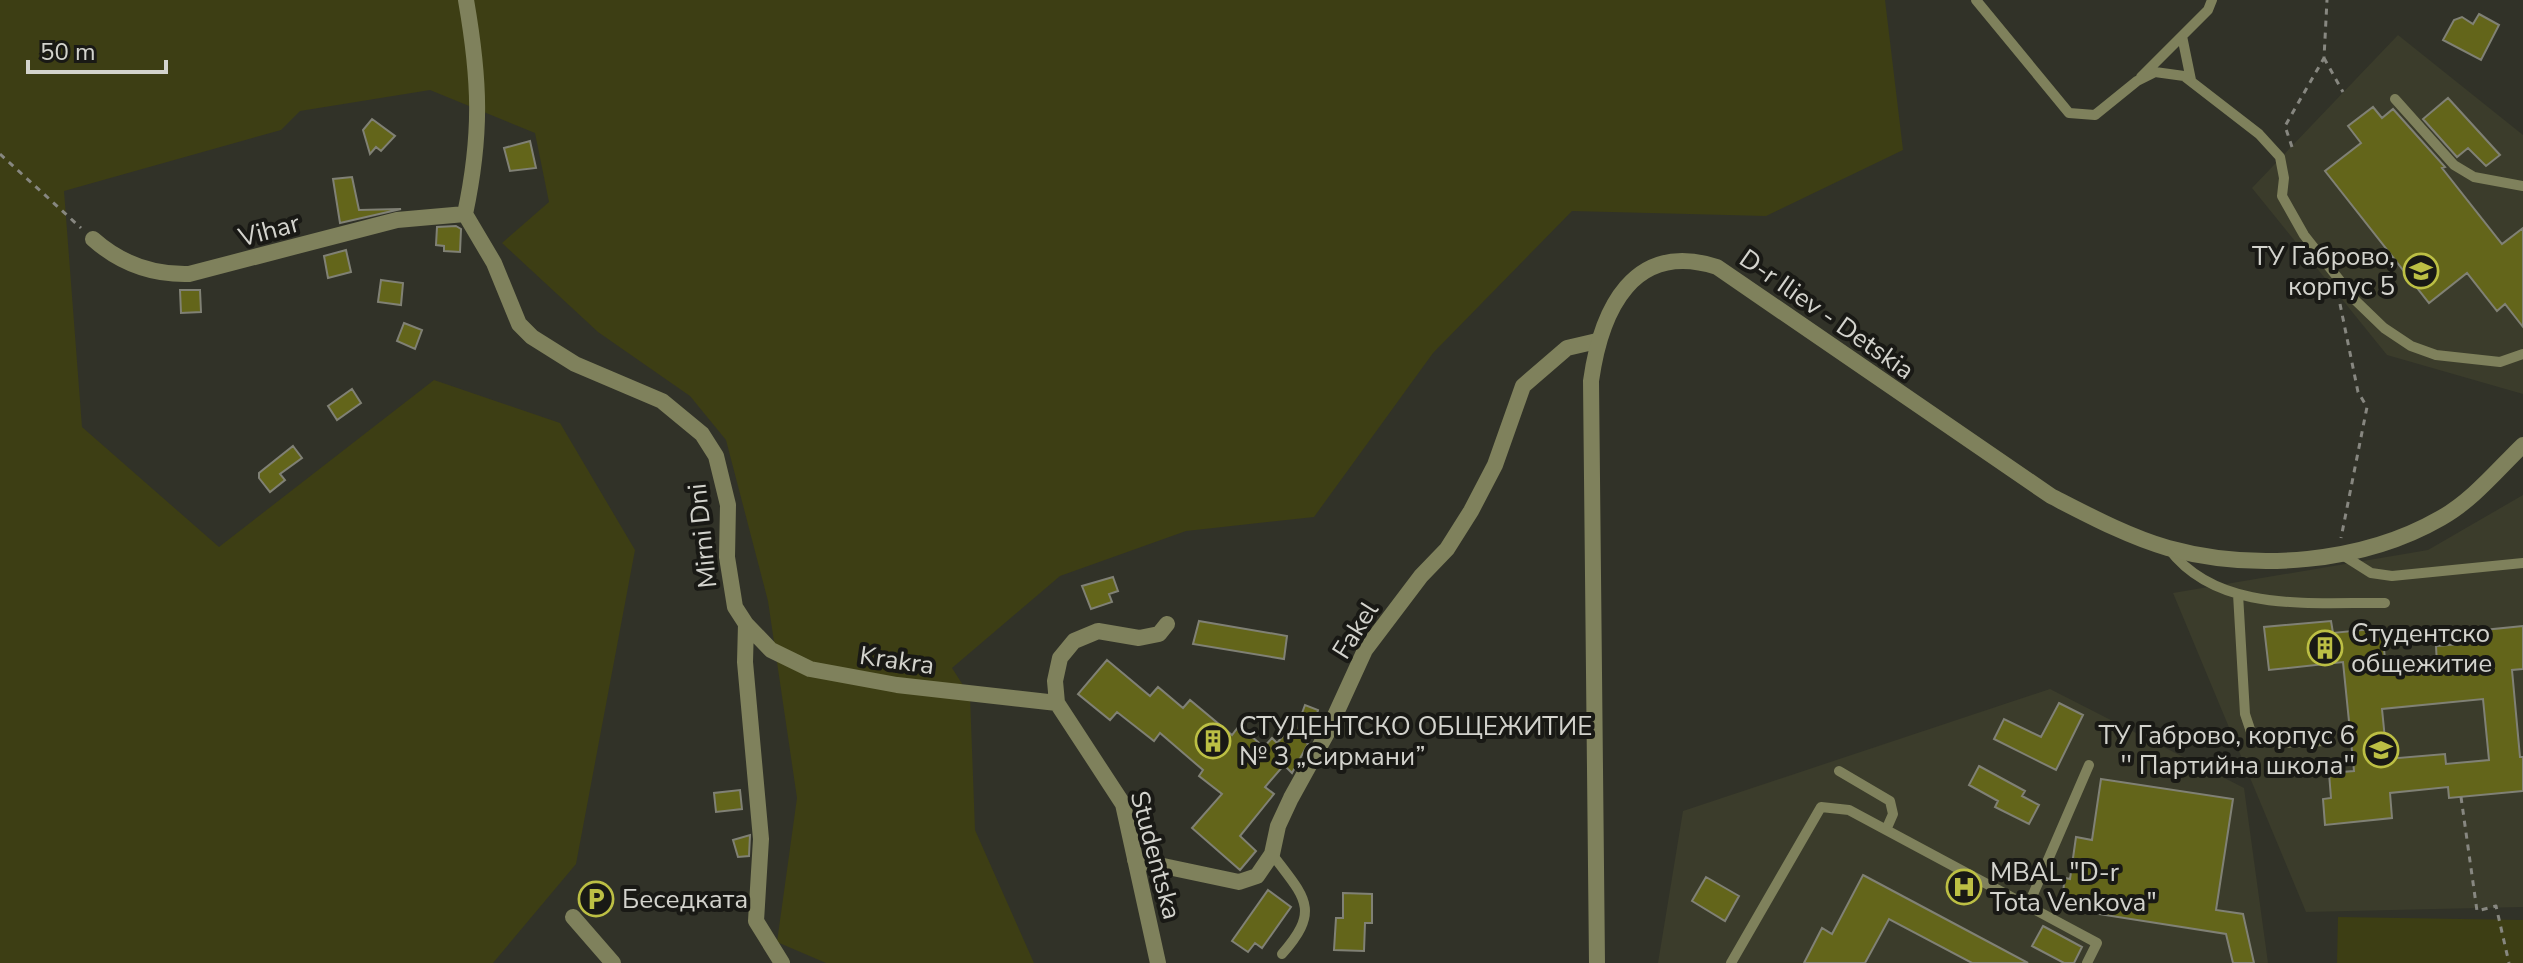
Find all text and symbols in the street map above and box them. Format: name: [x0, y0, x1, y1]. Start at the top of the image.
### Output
scale bar: [28, 24, 166, 74]
text: 50 m: [40, 36, 96, 68]
street label: Vihar: [234, 205, 304, 256]
place label: ТУ Габрово, корпус 5: [2252, 239, 2395, 304]
street label: D-r Iliev - Detskia: [1732, 241, 1921, 388]
school or university icon: ТУ Габрово, корпус 5: [2402, 252, 2440, 290]
street label: Mirni Dni: [680, 482, 725, 590]
street label: Fakel: [1324, 595, 1387, 666]
place label: Студентско общежитие: [2351, 616, 2492, 681]
building icon: Студентско общежитие: [2306, 629, 2344, 667]
street label: Krakra: [857, 638, 937, 683]
place label: СТУДЕНТСКО ОБЩЕЖИТИЕ № 3 „Сирмани”: [1239, 709, 1592, 774]
place label: ТУ Габрово, корпус 6 '' Партийна школа'': [2098, 718, 2355, 783]
building icon: СТУДЕНТСКО ОБЩЕЖИТИЕ № 3 „Сирмани”: [1194, 722, 1232, 760]
school or university icon: ТУ Габрово, корпус 6 '' Партийна школа'': [2362, 731, 2400, 769]
street label: Studentska: [1122, 787, 1189, 923]
place label: MBAL "D-r Tota Venkova": [1990, 855, 2157, 920]
hospital icon: MBAL "D-r Tota Venkova": [1945, 868, 1983, 906]
parking icon: Беседката: [577, 880, 615, 918]
place label: Беседката: [622, 882, 748, 917]

